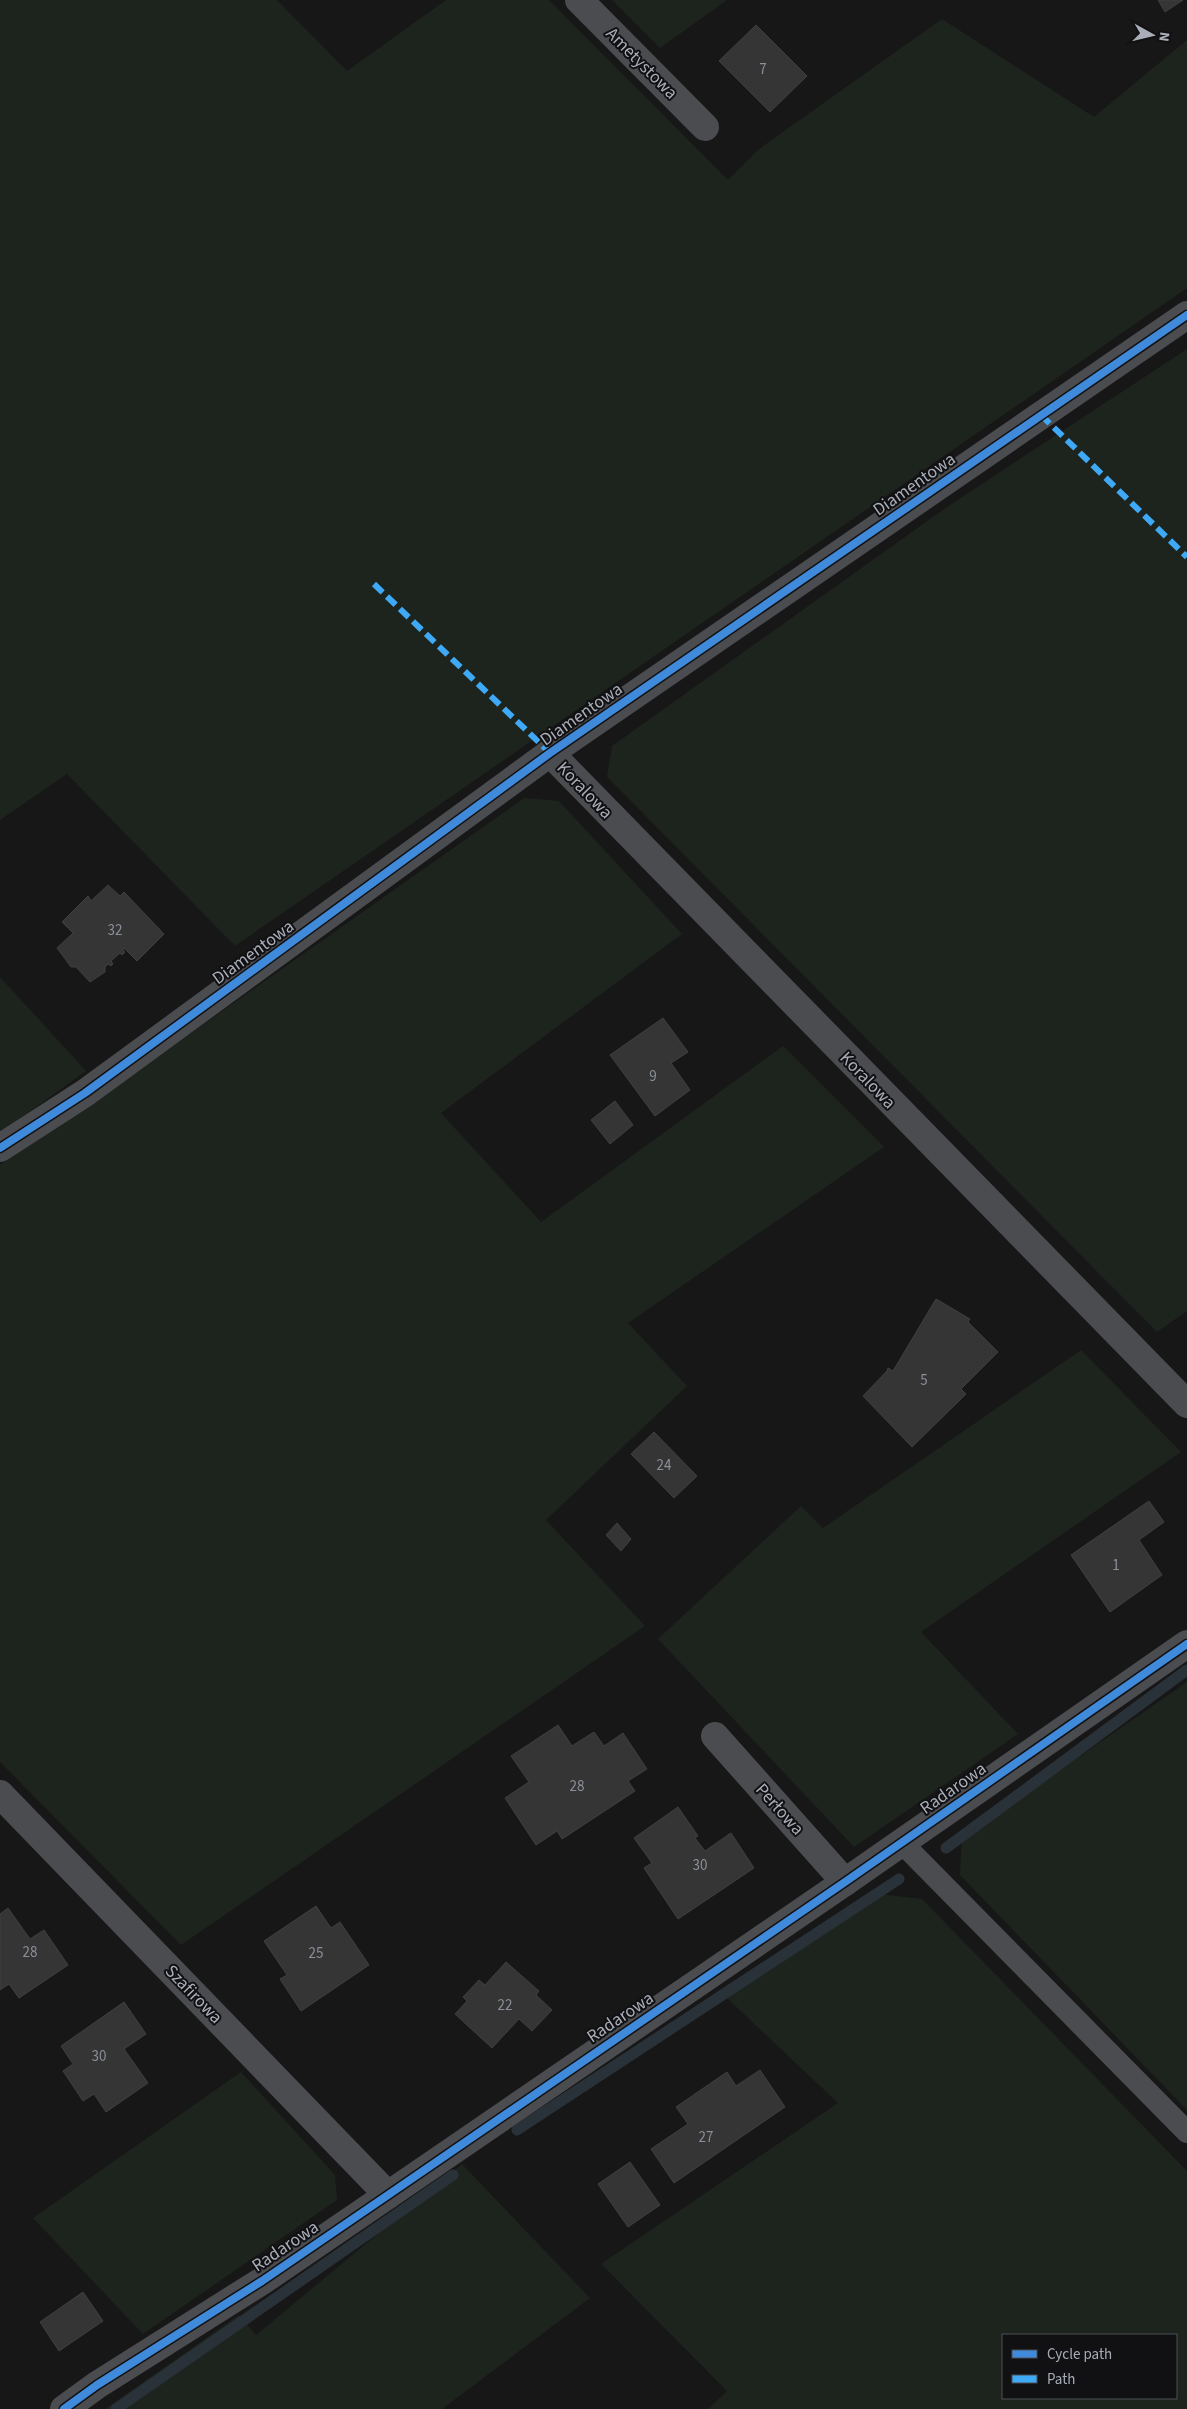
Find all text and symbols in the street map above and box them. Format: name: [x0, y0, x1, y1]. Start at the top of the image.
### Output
north arrow: [1127, 10, 1177, 60]
street label: Ametystowa: [600, 22, 683, 105]
text: N: [1153, 31, 1174, 43]
house number: 7: [759, 59, 767, 80]
street label: Diamentowa: [868, 447, 961, 522]
street label: Diamentowa: [535, 677, 628, 752]
street label: Koralowa: [551, 756, 618, 825]
street label: Diamentowa: [207, 914, 299, 991]
house number: 32: [108, 920, 122, 941]
street label: Koralowa: [834, 1046, 901, 1115]
house number: 9: [649, 1066, 657, 1087]
house number: 5: [920, 1370, 928, 1391]
house number: 24: [657, 1455, 672, 1476]
house number: 1: [1112, 1555, 1120, 1576]
street label: Radarowa: [915, 1756, 992, 1820]
house number: 28: [570, 1776, 584, 1797]
street label: Perłowa: [750, 1778, 810, 1841]
house number: 30: [693, 1855, 707, 1876]
house number: 28: [23, 1942, 37, 1963]
house number: 25: [309, 1943, 323, 1964]
street label: Szafirowa: [159, 1959, 228, 2029]
street label: Radarowa: [582, 1986, 659, 2049]
house number: 22: [498, 1995, 512, 2016]
house number: 30: [92, 2046, 106, 2067]
house number: 27: [699, 2127, 713, 2148]
street label: Radarowa: [247, 2215, 324, 2278]
legend: [1002, 2334, 1177, 2399]
text: Cycle path: [1047, 2344, 1112, 2365]
text: Path: [1047, 2369, 1075, 2390]

